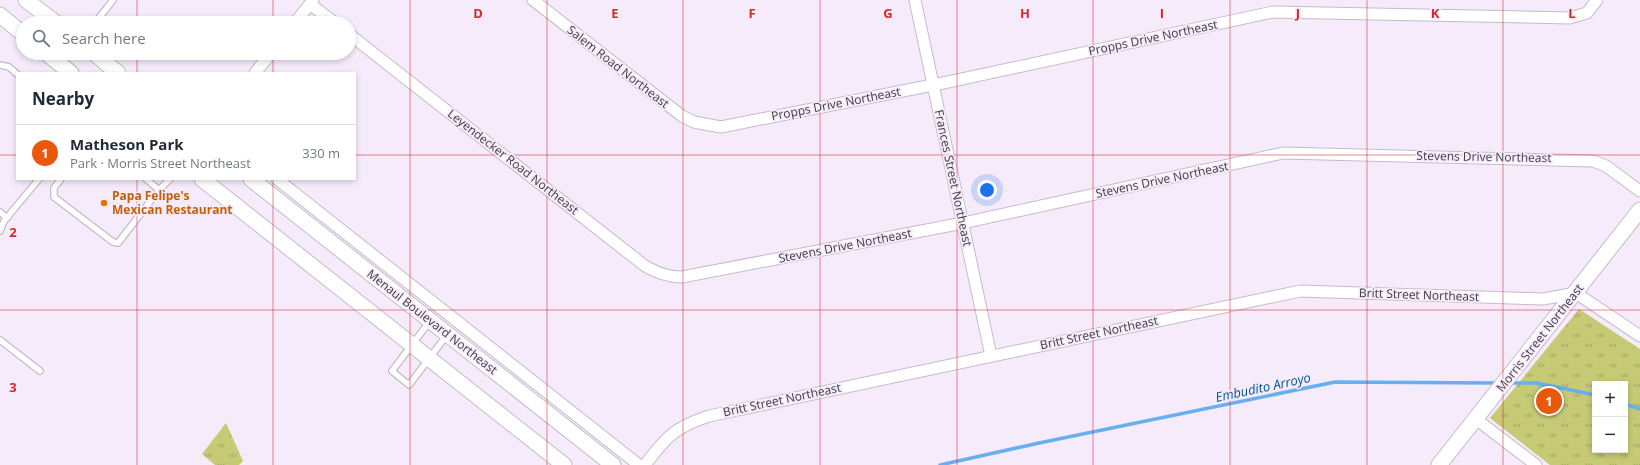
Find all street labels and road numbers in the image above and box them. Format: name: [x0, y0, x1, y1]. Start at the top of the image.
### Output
street label: Propps Drive Northeast: [1087, 16, 1219, 60]
street label: Salem Road Northeast: [564, 21, 673, 112]
street label: Propps Drive Northeast: [770, 83, 902, 124]
street label: Leyendecker Road Northeast: [444, 105, 582, 218]
street label: Frances Street Northeast: [931, 108, 976, 248]
street label: Stevens Drive Northeast: [1416, 147, 1552, 166]
street label: Stevens Drive Northeast: [1094, 157, 1230, 202]
street label: Stevens Drive Northeast: [777, 224, 913, 267]
street label: Menaul Boulevard Northeast: [363, 265, 501, 378]
street label: Morris Street Northeast: [1492, 280, 1587, 395]
street label: Britt Street Northeast: [1359, 284, 1479, 305]
street label: Britt Street Northeast: [1038, 312, 1159, 353]
street label: Britt Street Northeast: [721, 379, 842, 420]

